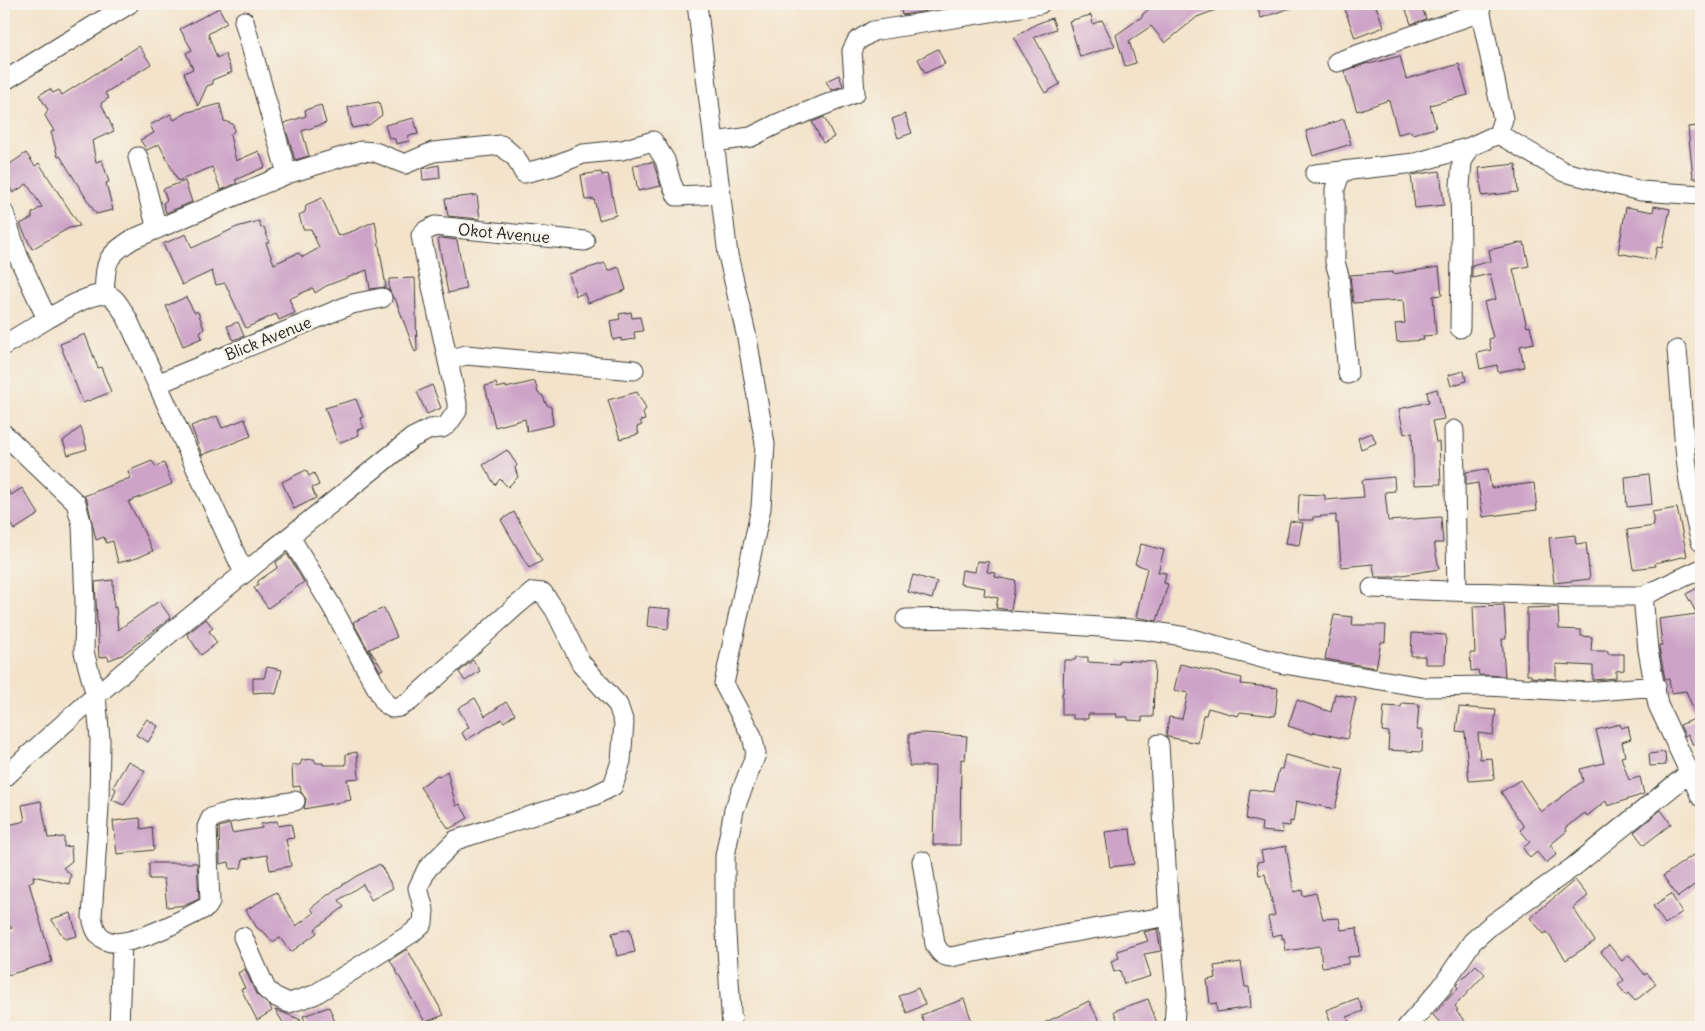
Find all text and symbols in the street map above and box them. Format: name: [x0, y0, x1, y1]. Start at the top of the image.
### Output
street label: Okot Avenue: [457, 219, 551, 247]
street label: Blick Avenue: [222, 312, 314, 364]

